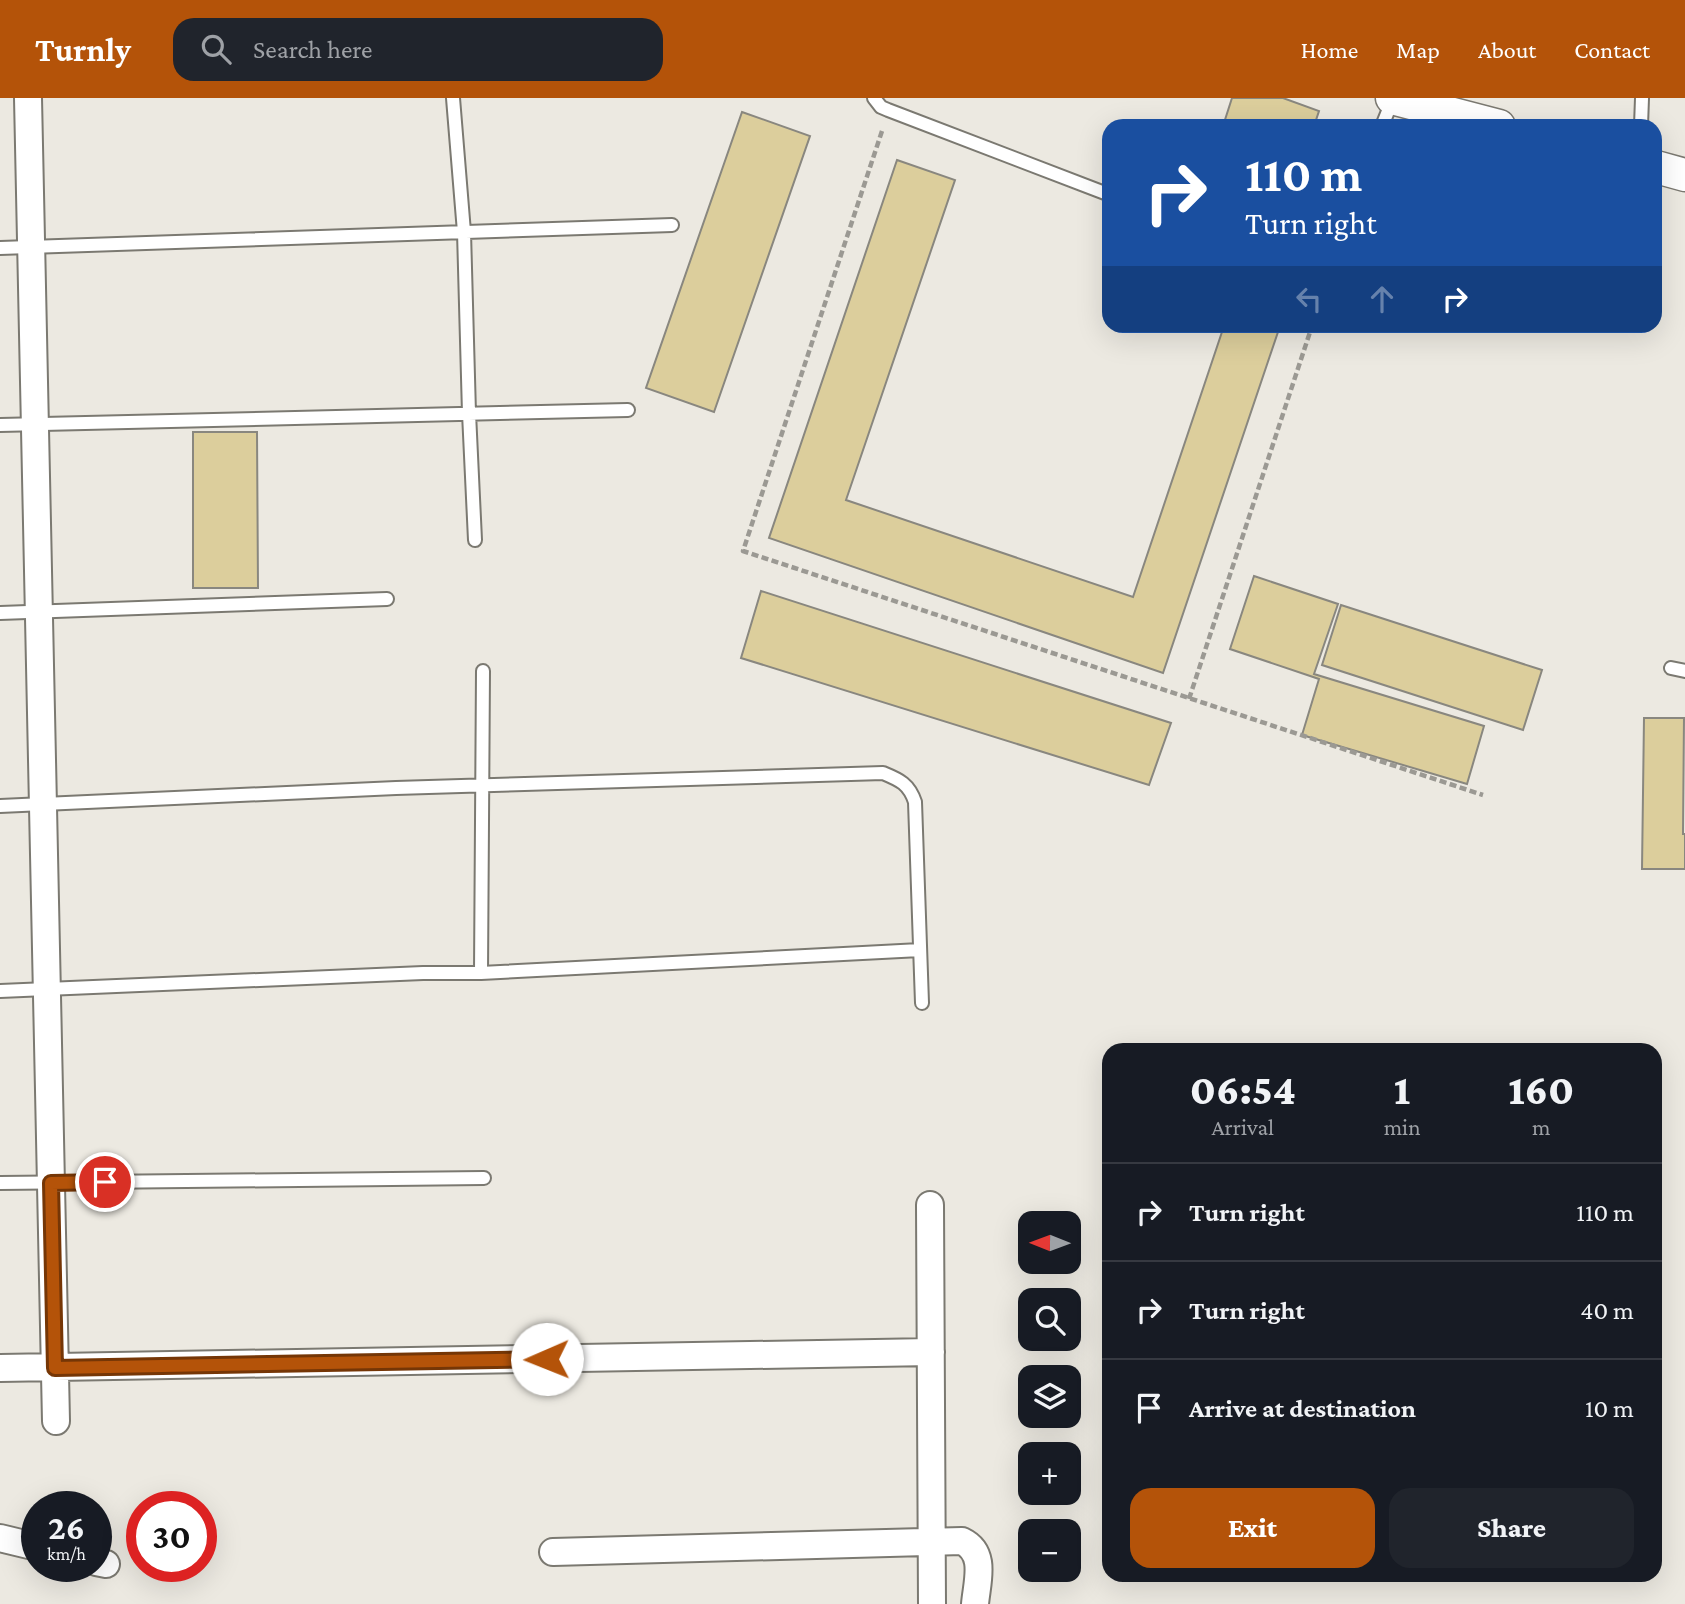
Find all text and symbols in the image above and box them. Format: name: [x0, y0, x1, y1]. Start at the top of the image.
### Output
search box: [173, 18, 663, 81]
icon: search: [197, 30, 235, 68]
text: Turnly: [35, 31, 131, 68]
text: Search here: [253, 35, 372, 64]
text: Home: [1301, 36, 1358, 63]
text: Map: [1396, 36, 1440, 63]
text: About: [1478, 36, 1536, 63]
text: Contact: [1574, 36, 1650, 63]
icon: right: [1130, 147, 1221, 238]
text: 110 m: [1245, 147, 1362, 202]
text: Turn right: [1245, 205, 1377, 241]
icon: left: [1290, 280, 1328, 318]
icon: ahead: [1363, 280, 1401, 318]
icon: right: [1436, 280, 1474, 318]
text: 06:54: [1190, 1066, 1296, 1113]
text: 1: [1394, 1066, 1410, 1113]
text: 160: [1508, 1066, 1574, 1113]
text: Arrival: [1212, 1114, 1274, 1140]
text: min: [1384, 1114, 1420, 1140]
text: m: [1532, 1114, 1550, 1140]
pin: [75, 1152, 135, 1212]
icon: arrive: [86, 1163, 124, 1201]
icon: right: [1130, 1193, 1168, 1231]
text: Turn right: [1189, 1198, 1305, 1227]
text: 110 m: [1576, 1198, 1634, 1227]
north arrow: [1018, 1211, 1082, 1274]
map controls: [1018, 1211, 1081, 1582]
button: search: [1018, 1288, 1081, 1351]
icon: right: [1130, 1291, 1168, 1329]
text: Turn right: [1189, 1296, 1305, 1325]
text: 40 m: [1580, 1296, 1634, 1325]
position arrow: [510, 1322, 584, 1396]
button: layers: [1018, 1365, 1081, 1428]
icon: arrive: [1130, 1389, 1168, 1427]
text: Arrive at destination: [1189, 1394, 1416, 1423]
text: 10 m: [1585, 1394, 1634, 1423]
button: +: [1018, 1442, 1081, 1505]
button: Exit: [1130, 1488, 1375, 1568]
button: Share: [1389, 1488, 1634, 1568]
speed limit sign: 30: [126, 1491, 217, 1582]
text: 26: [48, 1508, 85, 1547]
button: −: [1018, 1519, 1081, 1582]
text: km/h: [47, 1544, 86, 1564]

